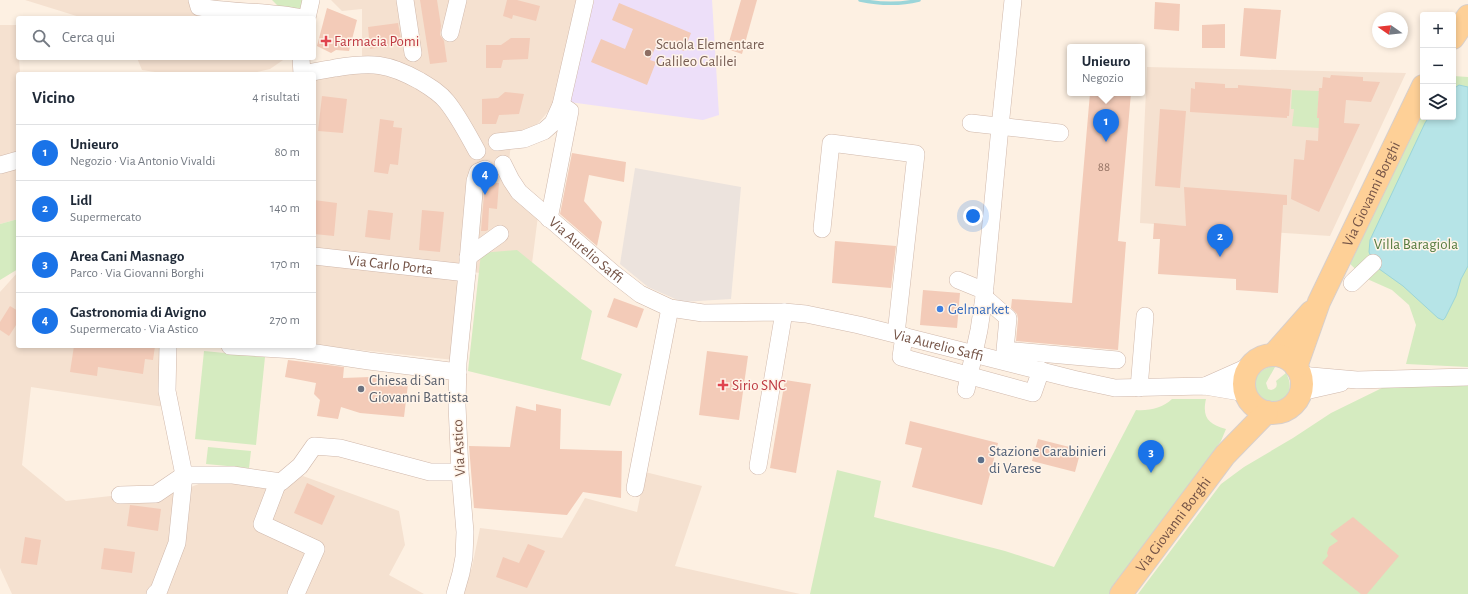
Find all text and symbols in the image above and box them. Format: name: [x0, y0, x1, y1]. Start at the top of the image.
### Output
north arrow: [1372, 12, 1408, 48]
map controls: [1420, 12, 1456, 120]
button: +: [1420, 12, 1456, 48]
search box: [16, 16, 316, 60]
icon: search: [30, 27, 52, 49]
text: Cerca qui: [62, 30, 115, 45]
place label: Farmacia Pomi: [334, 34, 419, 49]
marker: Farmacia Pomi: [321, 36, 331, 46]
place label: Scuola Elementare Galileo Galilei: [656, 37, 765, 69]
popup: [1067, 44, 1145, 96]
marker: Scuola Elementare Galileo Galilei: [643, 48, 653, 58]
button: −: [1420, 48, 1456, 84]
text: Unieuro: [1082, 54, 1130, 69]
text: Negozio: [1082, 72, 1124, 85]
button: layers: [1420, 84, 1456, 120]
text: Vicino: [32, 89, 75, 106]
text: 4 risultati: [252, 91, 300, 104]
pin: 1: [1093, 109, 1119, 142]
text: Unieuro: [70, 137, 119, 152]
street label: Via Giovanni Borghi: [1339, 139, 1403, 249]
text: 1: [43, 146, 47, 159]
text: 80 m: [274, 146, 300, 159]
text: Negozio · Via Antonio Vivaldi: [70, 155, 215, 168]
house number: 88: [1098, 161, 1110, 174]
pin: 4: [472, 162, 498, 195]
text: Lidl: [70, 193, 92, 208]
text: 2: [42, 202, 48, 215]
text: 140 m: [270, 202, 300, 215]
your location: [963, 206, 983, 226]
text: Supermercato: [70, 211, 141, 224]
street label: Via Aurelio Saffi: [546, 214, 626, 286]
pin: 2: [1207, 224, 1233, 257]
park label: Villa Baragiola: [1374, 237, 1458, 252]
text: Area Cani Masnago: [70, 249, 184, 264]
street label: Via Carlo Porta: [347, 252, 434, 277]
text: 3: [42, 258, 48, 271]
text: 170 m: [271, 258, 300, 271]
text: Parco · Via Giovanni Borghi: [70, 267, 204, 280]
place label: Gelmarket: [948, 302, 1009, 317]
marker: Gelmarket: [935, 304, 945, 314]
text: Gastronomia di Avigno: [70, 305, 206, 320]
text: 4: [42, 314, 48, 327]
text: 270 m: [269, 314, 300, 327]
text: Supermercato · Via Astico: [70, 323, 198, 336]
street label: Via Aurelio Saffi: [891, 326, 985, 364]
place label: Chiesa di San Giovanni Battista: [369, 373, 469, 405]
place label: Sirio SNC: [732, 378, 786, 393]
marker: Sirio SNC: [717, 379, 729, 391]
marker: Chiesa di San Giovanni Battista: [356, 384, 366, 394]
street label: Via Astico: [450, 419, 468, 477]
pin: 3: [1138, 440, 1164, 473]
place label: Stazione Carabinieri di Varese: [989, 444, 1106, 476]
marker: Stazione Carabinieri di Varese: [976, 455, 986, 465]
street label: Via Giovanni Borghi: [1133, 474, 1213, 575]

